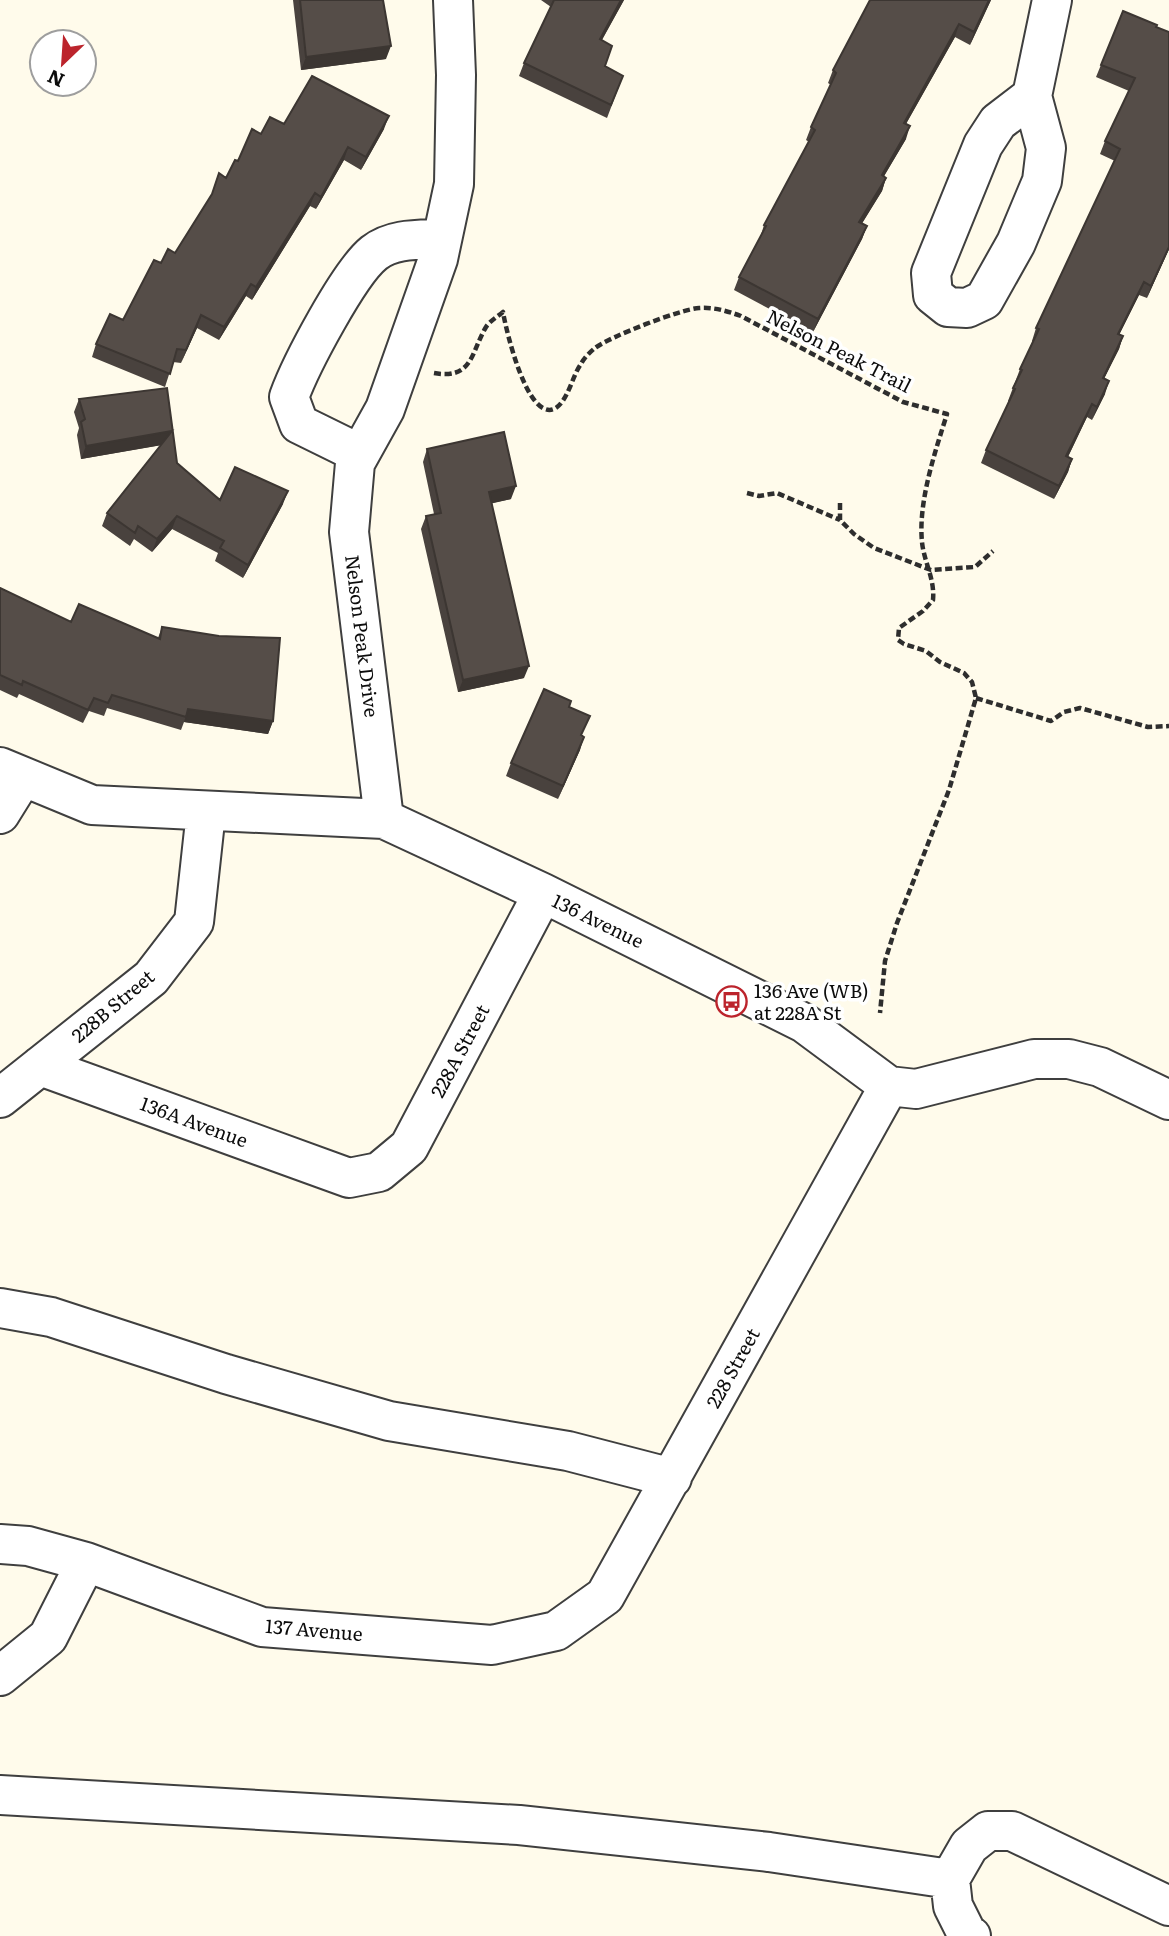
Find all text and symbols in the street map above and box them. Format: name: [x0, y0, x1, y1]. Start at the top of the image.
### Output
north arrow: [28, 28, 98, 98]
text: N: [42, 63, 69, 95]
street label: Nelson Peak Trail: [762, 302, 917, 399]
street label: Nelson Peak Drive: [339, 553, 387, 719]
street label: 136 Avenue: [548, 886, 649, 954]
street label: 228B Street: [65, 962, 160, 1048]
place label: 136 Ave (WB) at 228A St: [754, 976, 869, 1026]
bus stop icon: 136 Ave (WB) at 228A St: [714, 985, 748, 1019]
street label: 228A Street: [423, 999, 496, 1102]
street label: 136A Avenue: [137, 1089, 252, 1154]
street label: 228 Street: [699, 1322, 766, 1413]
street label: 137 Avenue: [264, 1611, 364, 1647]

